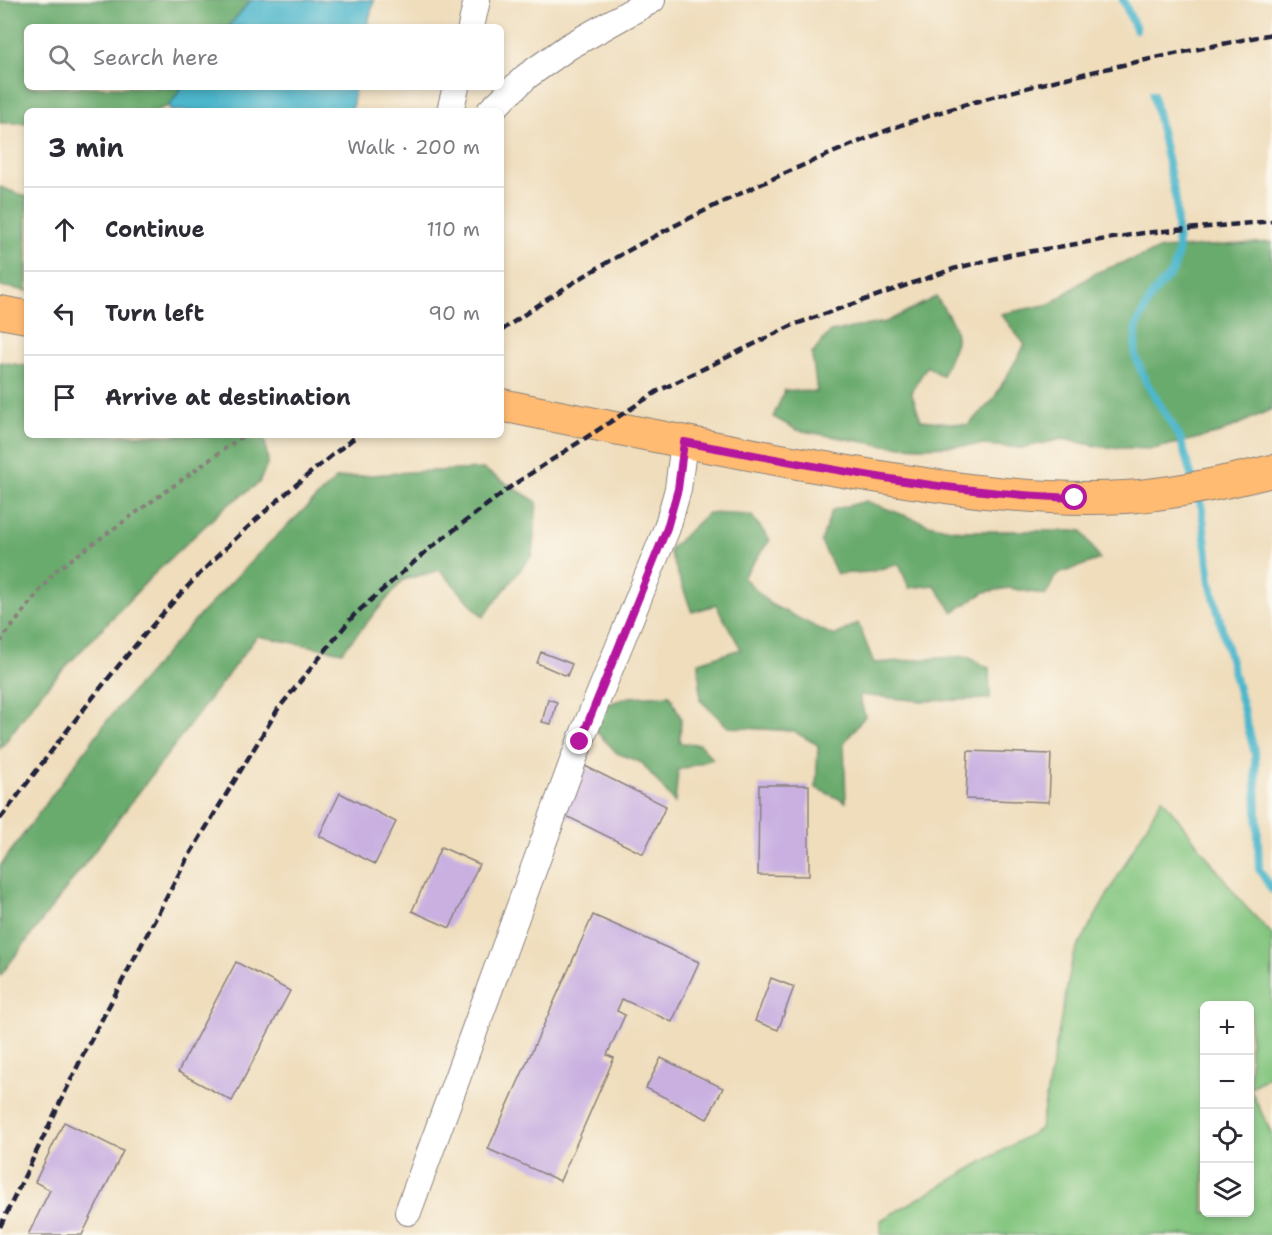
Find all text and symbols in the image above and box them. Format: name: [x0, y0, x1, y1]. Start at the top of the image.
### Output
search box: [24, 24, 504, 90]
icon: search: [45, 41, 78, 74]
text: Search here: [93, 43, 219, 72]
text: 3 min: [48, 130, 124, 165]
text: Walk · 200 m: [347, 134, 480, 160]
icon: ahead: [48, 213, 81, 246]
text: Continue: [105, 215, 205, 244]
text: 110 m: [426, 216, 480, 242]
icon: left: [48, 297, 81, 330]
text: Turn left: [105, 299, 204, 328]
text: 90 m: [428, 300, 480, 326]
icon: arrive: [48, 381, 81, 414]
text: Arrive at destination: [105, 383, 351, 412]
route start: [1061, 484, 1087, 510]
route end: [566, 728, 592, 754]
map controls: [1200, 1001, 1254, 1217]
button: +: [1200, 1001, 1254, 1055]
button: −: [1200, 1055, 1254, 1109]
button: locate: [1200, 1109, 1254, 1163]
button: layers: [1200, 1163, 1254, 1217]

